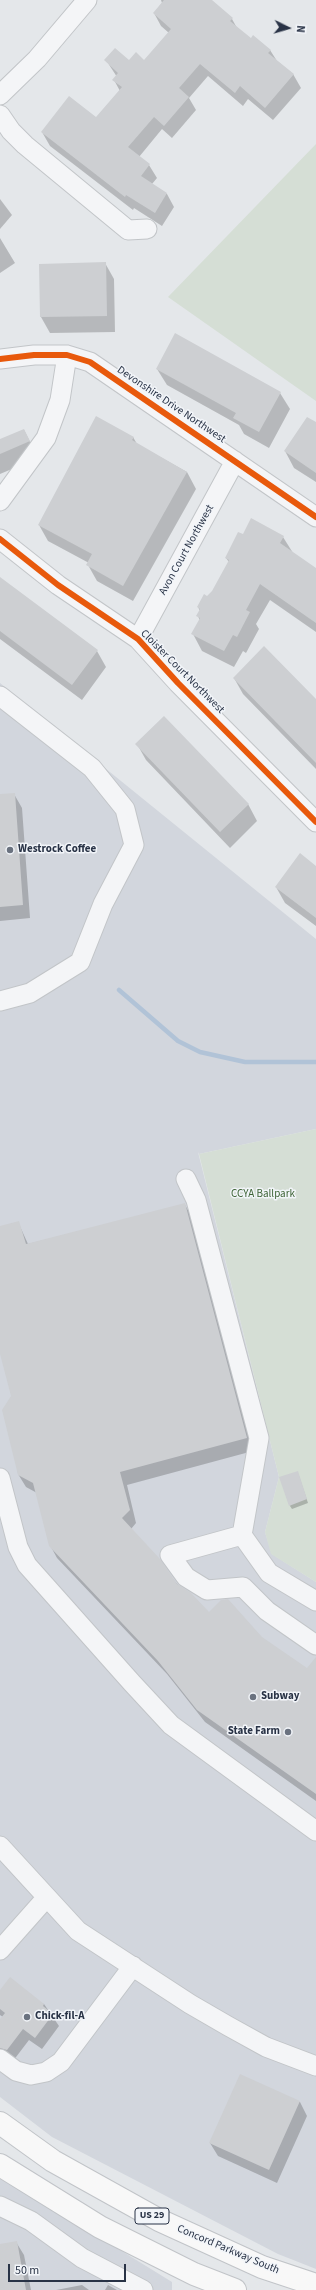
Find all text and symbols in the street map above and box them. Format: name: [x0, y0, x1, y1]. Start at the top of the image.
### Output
north arrow: [268, 8, 308, 48]
text: N: [293, 25, 308, 33]
street label: Devonshire Drive Northwest: [114, 364, 228, 446]
street label: Avon Court Northwest: [157, 503, 217, 597]
street label: Cloister Court Northwest: [137, 627, 227, 717]
place label: Westrock Coffee: [18, 843, 96, 857]
marker: Westrock Coffee: [5, 845, 15, 855]
park label: CCYA Ballpark: [231, 1188, 295, 1202]
place label: Subway: [261, 1690, 300, 1704]
marker: Subway: [248, 1692, 258, 1702]
place label: State Farm: [228, 1725, 280, 1739]
marker: State Farm: [283, 1727, 293, 1737]
place label: Chick-fil-A: [35, 2010, 85, 2024]
marker: Chick-fil-A: [22, 2012, 32, 2022]
road number: US 29: [135, 2208, 169, 2224]
street label: Concord Parkway South: [175, 2222, 281, 2278]
scale bar: [10, 2256, 128, 2282]
text: 50 m: [15, 2262, 39, 2279]

